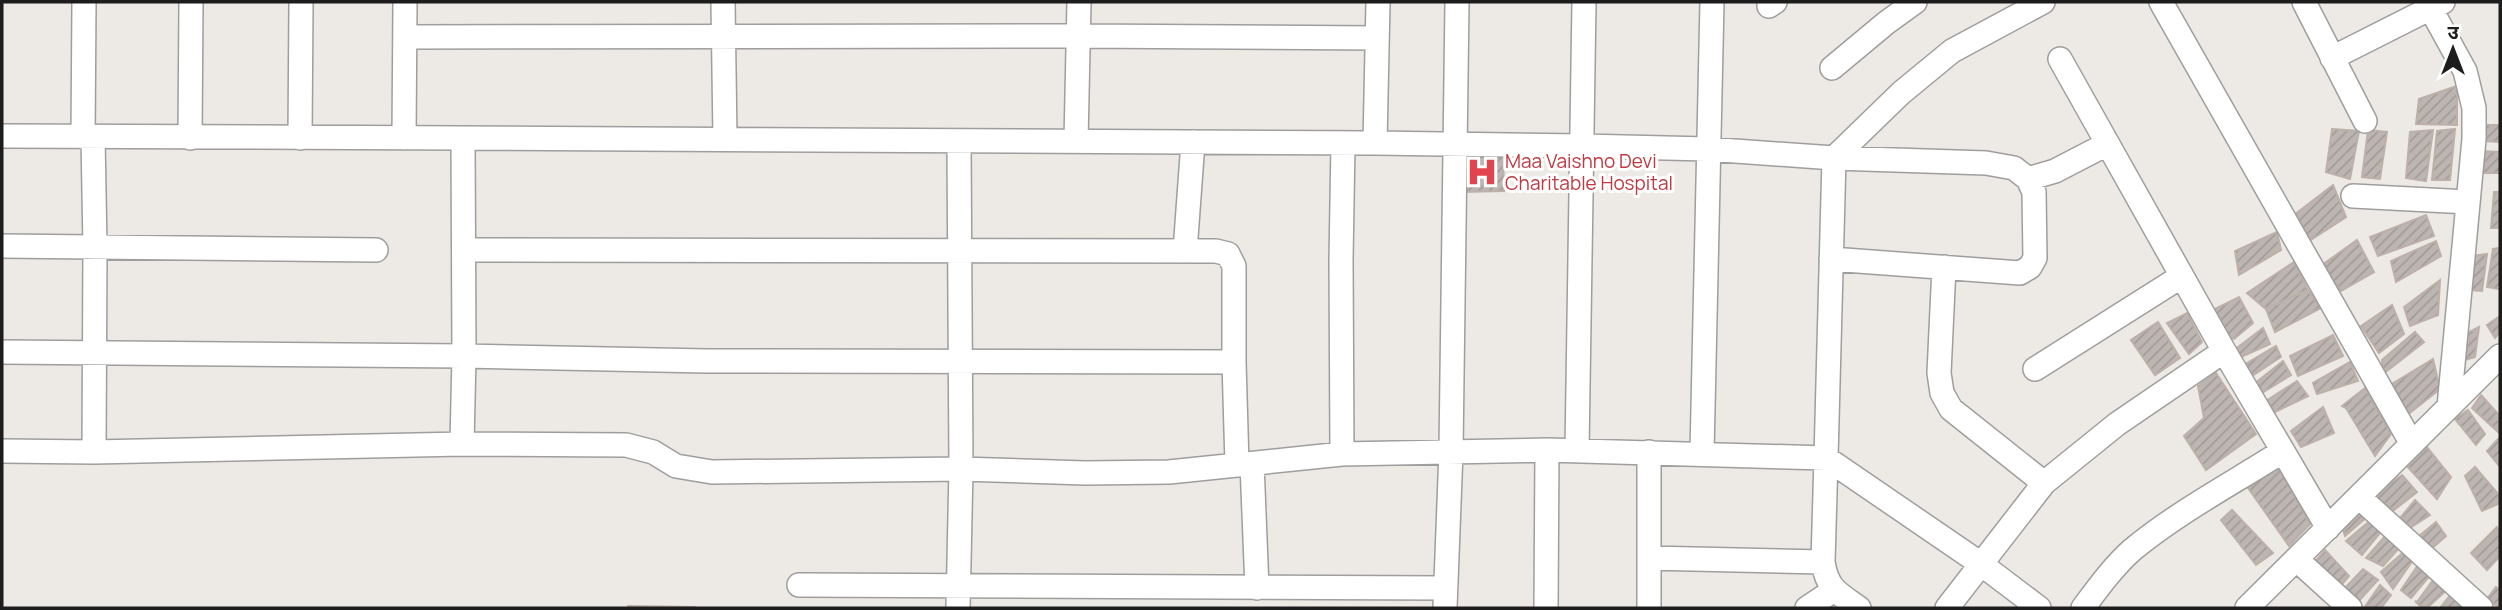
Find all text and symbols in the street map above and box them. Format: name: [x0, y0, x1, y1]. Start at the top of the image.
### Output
north arrow: [2418, 14, 2488, 84]
text: उ: [2447, 19, 2459, 45]
place label: Maa Vaishno Devi Charitable Hospital: [1505, 148, 1673, 196]
hospital icon: Maa Vaishno Devi Charitable Hospital: [1465, 155, 1499, 189]

